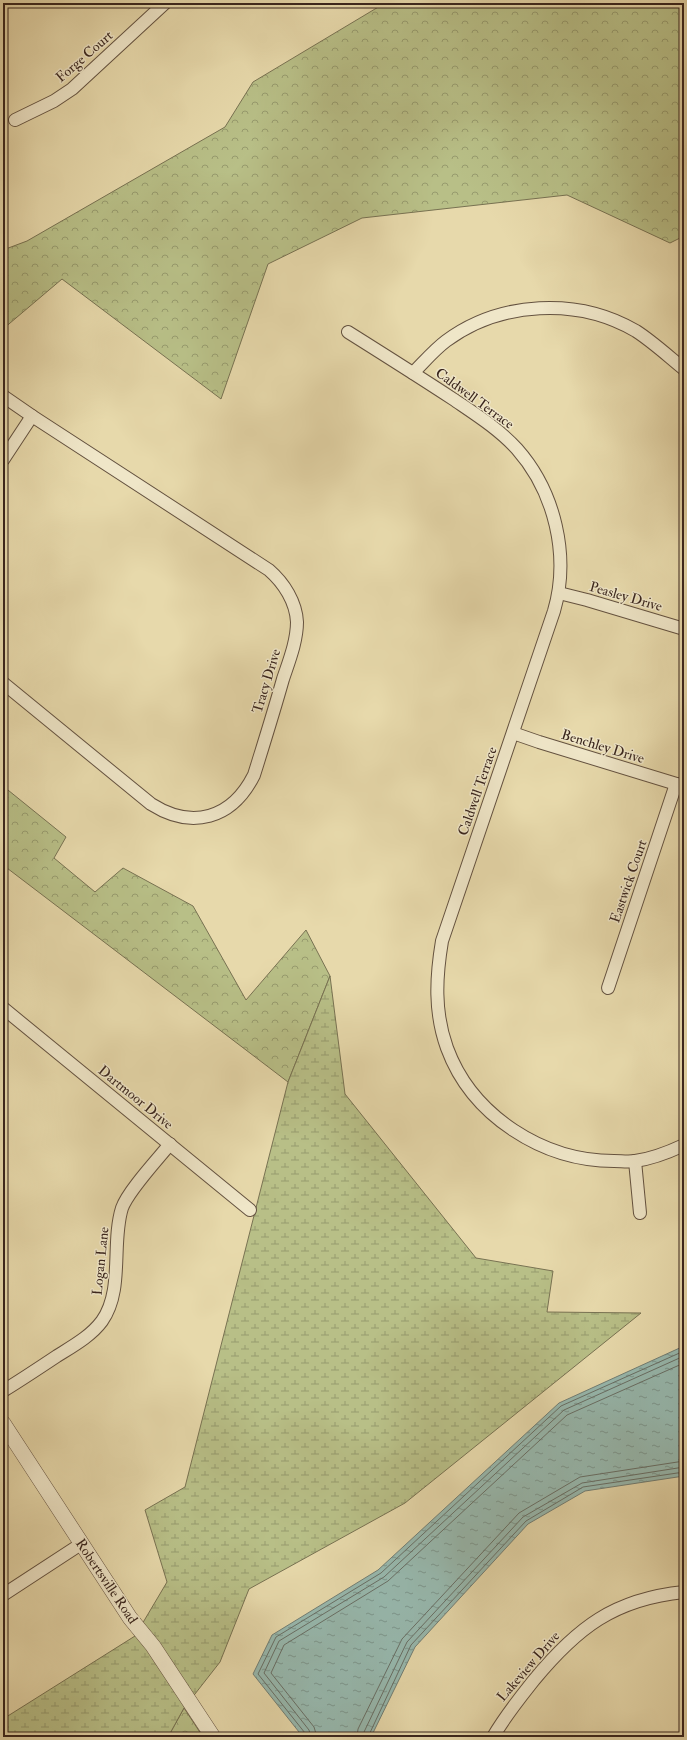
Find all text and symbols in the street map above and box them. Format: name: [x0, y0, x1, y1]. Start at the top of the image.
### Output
street label: Forge Court: [52, 27, 117, 86]
street label: Caldwell Terrace: [432, 364, 517, 433]
street label: Peasley Drive: [587, 578, 664, 616]
street label: Tracy Drive: [249, 647, 285, 716]
street label: Benchley Drive: [559, 726, 646, 768]
street label: Caldwell Terrace: [454, 744, 501, 838]
street label: Eastwick Court: [606, 837, 651, 925]
street label: Dartmoor Drive: [95, 1062, 177, 1133]
street label: Logan Lane: [88, 1226, 113, 1296]
street label: Robertsville Road: [72, 1536, 141, 1627]
street label: Lakeview Drive: [493, 1628, 564, 1705]

